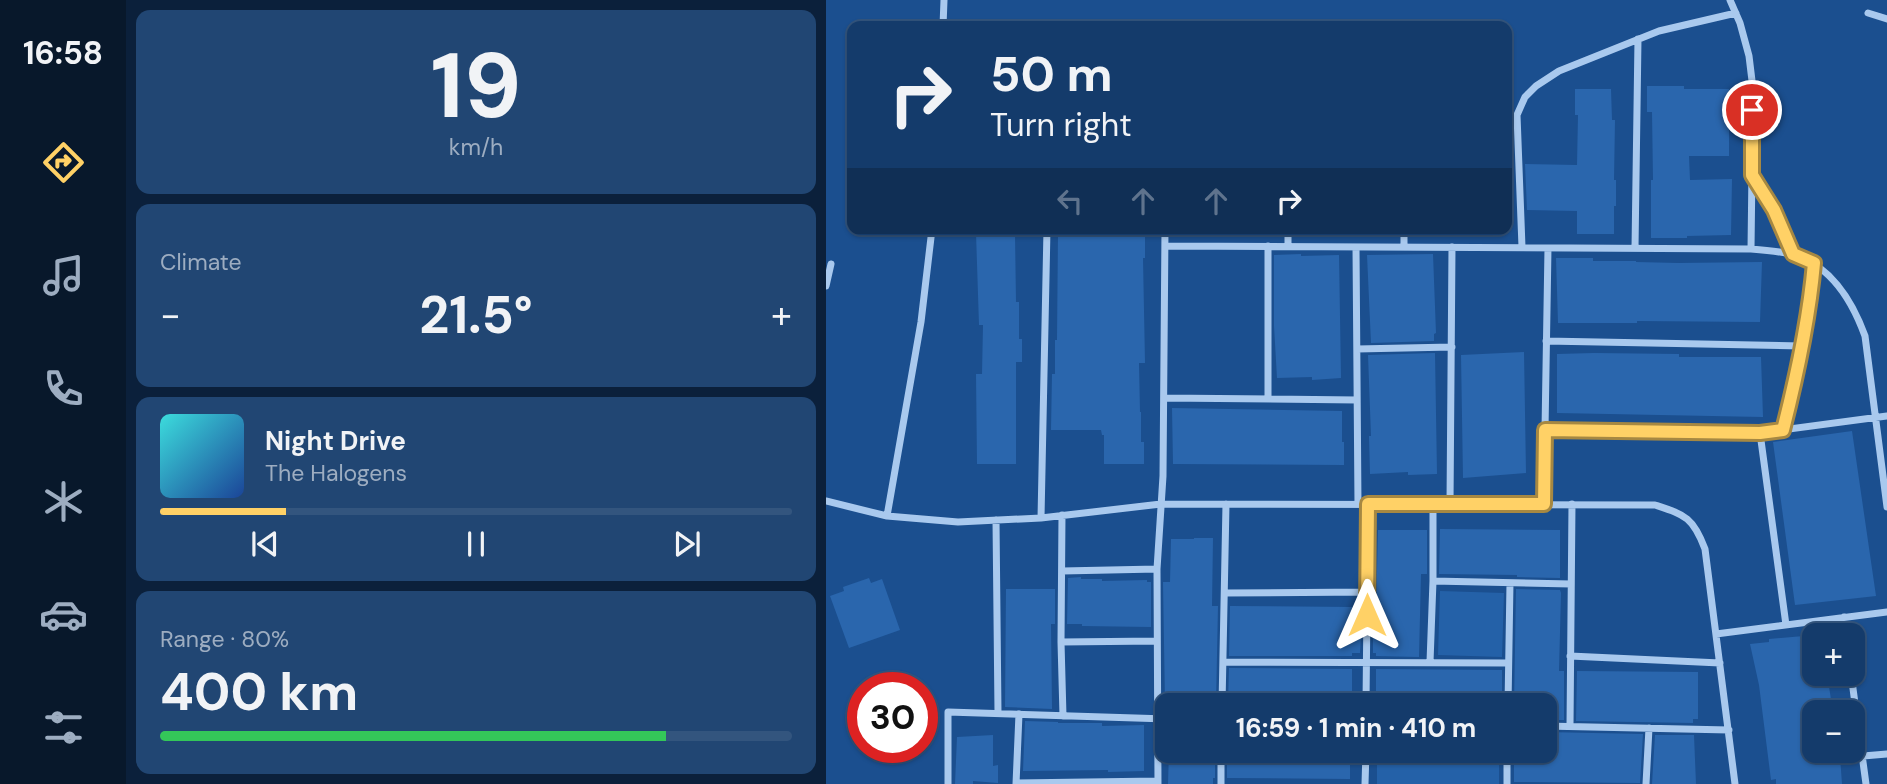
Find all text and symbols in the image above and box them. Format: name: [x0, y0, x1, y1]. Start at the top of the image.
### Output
text: 19: [431, 27, 521, 145]
text: 16:58: [23, 32, 103, 74]
text: 50 m: [990, 42, 1113, 106]
icon: right: [875, 49, 966, 140]
pin: [1722, 80, 1782, 140]
icon: arrive: [1733, 91, 1771, 129]
text: Turn right: [990, 104, 1132, 146]
text: km/h: [449, 132, 503, 162]
icon: directions: [39, 138, 88, 187]
icon: left: [1051, 182, 1089, 220]
icon: ahead: [1124, 182, 1162, 220]
icon: ahead: [1197, 182, 1235, 220]
icon: right: [1270, 182, 1308, 220]
text: Climate: [160, 247, 242, 277]
icon: music: [39, 251, 88, 300]
text: 21.5°: [419, 281, 533, 349]
text: −: [160, 290, 181, 340]
text: +: [771, 290, 792, 340]
icon: phone: [39, 364, 88, 413]
text: Night Drive: [265, 424, 406, 458]
text: The Halogens: [265, 458, 407, 488]
icon: climate: [39, 477, 88, 526]
icon: previous: [246, 525, 284, 563]
icon: pause: [457, 525, 495, 563]
icon: next: [668, 525, 706, 563]
position arrow: [1330, 578, 1404, 652]
icon: car: [39, 590, 88, 639]
map controls: [1802, 623, 1865, 763]
button: +: [1802, 623, 1865, 686]
text: Range · 80%: [160, 624, 289, 654]
text: 400 km: [160, 658, 358, 726]
speed limit sign: 30: [847, 672, 938, 763]
button: −: [1802, 700, 1865, 763]
icon: filters: [39, 703, 88, 752]
text: 16:59 · 1 min · 410 m: [1236, 711, 1476, 745]

